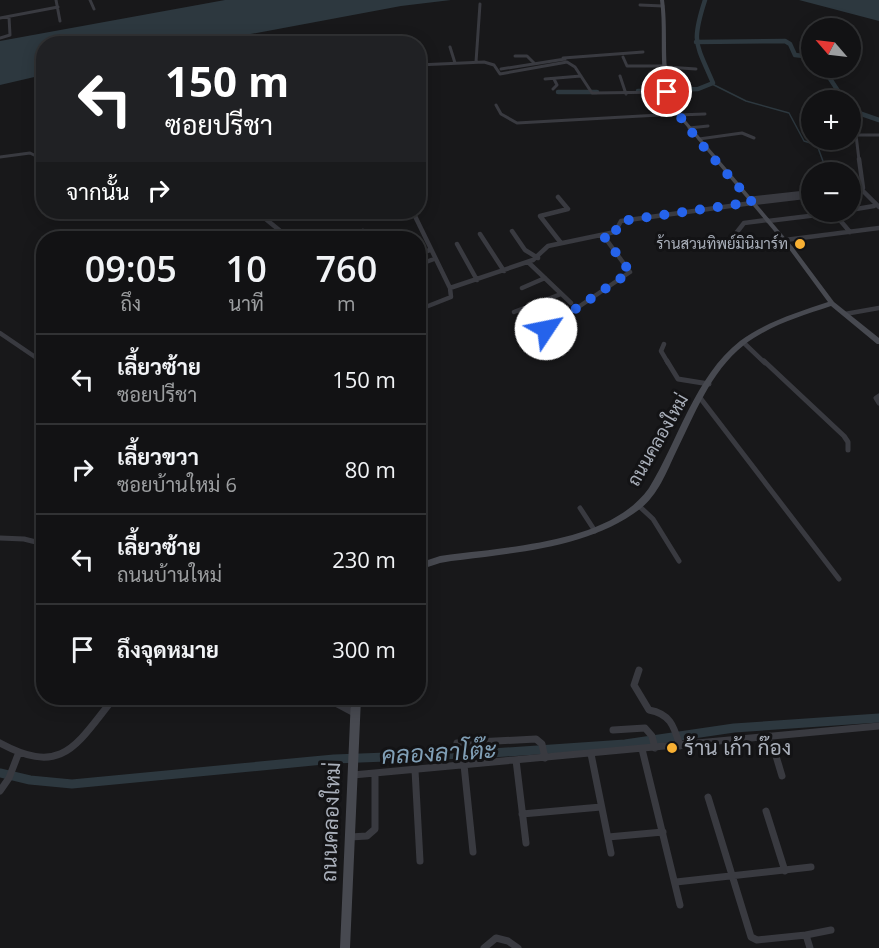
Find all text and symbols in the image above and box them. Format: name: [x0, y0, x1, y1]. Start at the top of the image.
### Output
north arrow: [801, 18, 861, 78]
map controls: [801, 18, 861, 222]
text: 150 m: [165, 52, 289, 109]
icon: left: [66, 60, 144, 138]
pin: [641, 66, 692, 117]
icon: arrive: [650, 75, 683, 108]
button: +: [801, 90, 861, 150]
text: ซอยปรีชา: [165, 106, 273, 143]
button: −: [801, 162, 861, 222]
icon: right: [142, 174, 175, 207]
text: จากนั้น: [66, 176, 130, 206]
place label: ร้านสวนทิพย์มินิมาร์ท: [656, 233, 788, 253]
marker: ร้านสวนทิพย์มินิมาร์ท: [793, 237, 807, 251]
text: 09:05: [85, 244, 177, 293]
text: 10: [226, 244, 267, 293]
text: 760: [315, 244, 377, 293]
text: ถึง: [120, 290, 141, 317]
text: นาที: [228, 290, 264, 317]
text: m: [337, 290, 356, 317]
position arrow: [514, 297, 578, 361]
text: เลี้ยวซ้าย: [117, 351, 201, 381]
icon: left: [66, 363, 99, 396]
text: 150 m: [332, 364, 396, 394]
text: ซอยปรีชา: [117, 381, 197, 408]
street label: ถนนคลองใหม่: [621, 389, 693, 490]
text: เลี้ยวขวา: [117, 441, 199, 471]
icon: right: [66, 453, 99, 486]
text: 80 m: [345, 454, 396, 484]
text: ซอยบ้านใหม่ 6: [117, 471, 237, 498]
text: เลี้ยวซ้าย: [117, 531, 201, 561]
icon: left: [66, 543, 99, 576]
text: 230 m: [332, 544, 396, 574]
text: ถนนบ้านใหม่: [117, 561, 222, 588]
icon: arrive: [66, 633, 99, 666]
text: ถึงจุดหมาย: [117, 634, 219, 664]
text: 300 m: [332, 634, 396, 664]
water label: คลองลาโต๊ะ: [380, 732, 498, 771]
place label: ร้าน เก้า ก๊อง: [684, 733, 791, 761]
marker: ร้าน เก้า ก๊อง: [665, 741, 679, 755]
street label: ถนนคลองใหม่: [314, 762, 346, 882]

